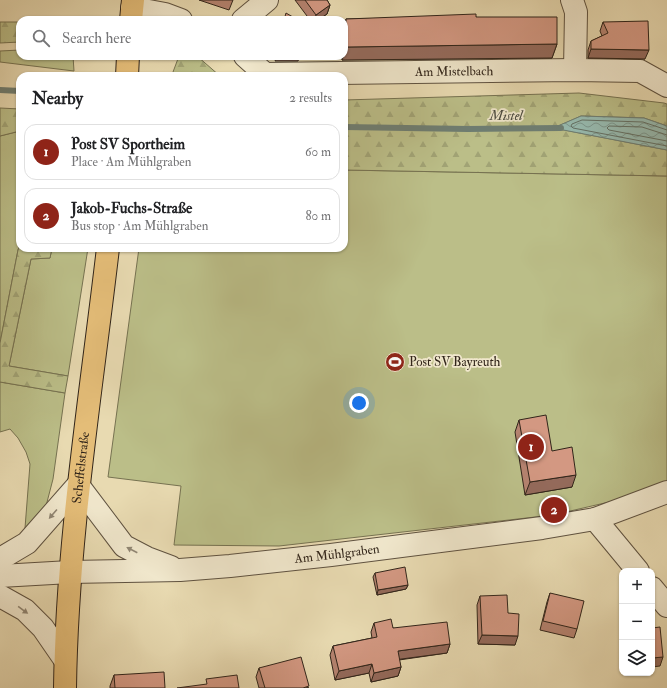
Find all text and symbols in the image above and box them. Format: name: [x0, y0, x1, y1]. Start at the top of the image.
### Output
search box: [16, 16, 348, 60]
icon: search: [30, 27, 52, 49]
text: Search here: [62, 29, 131, 48]
street label: Am Mistelbach: [414, 63, 494, 80]
text: Nearby: [32, 88, 83, 109]
text: 2 results: [289, 90, 332, 106]
water label: Mistel: [488, 107, 524, 124]
text: Post SV Sportheim: [71, 135, 185, 154]
text: 1: [44, 144, 48, 160]
text: 60 m: [305, 144, 331, 160]
text: Place · Am Mühlgraben: [71, 154, 191, 170]
text: Jakob-Fuchs-Straße: [71, 199, 192, 218]
text: 2: [43, 208, 49, 224]
text: 80 m: [305, 208, 331, 224]
text: Bus stop · Am Mühlgraben: [71, 218, 208, 234]
sports icon: Post SV Bayreuth: [384, 351, 406, 373]
place label: Post SV Bayreuth: [409, 354, 501, 371]
your location: [349, 393, 369, 413]
street label: Scheffelstraße: [69, 430, 93, 504]
pin: 1: [518, 432, 544, 462]
pin: 2: [541, 495, 567, 525]
one-way arrow: [48, 509, 57, 519]
street label: Am Mühlgraben: [293, 541, 381, 567]
one-way arrow: [126, 547, 137, 553]
map controls: [619, 568, 655, 676]
button: +: [619, 568, 655, 604]
button: −: [619, 604, 655, 640]
one-way arrow: [18, 606, 29, 614]
button: layers: [619, 640, 655, 676]

